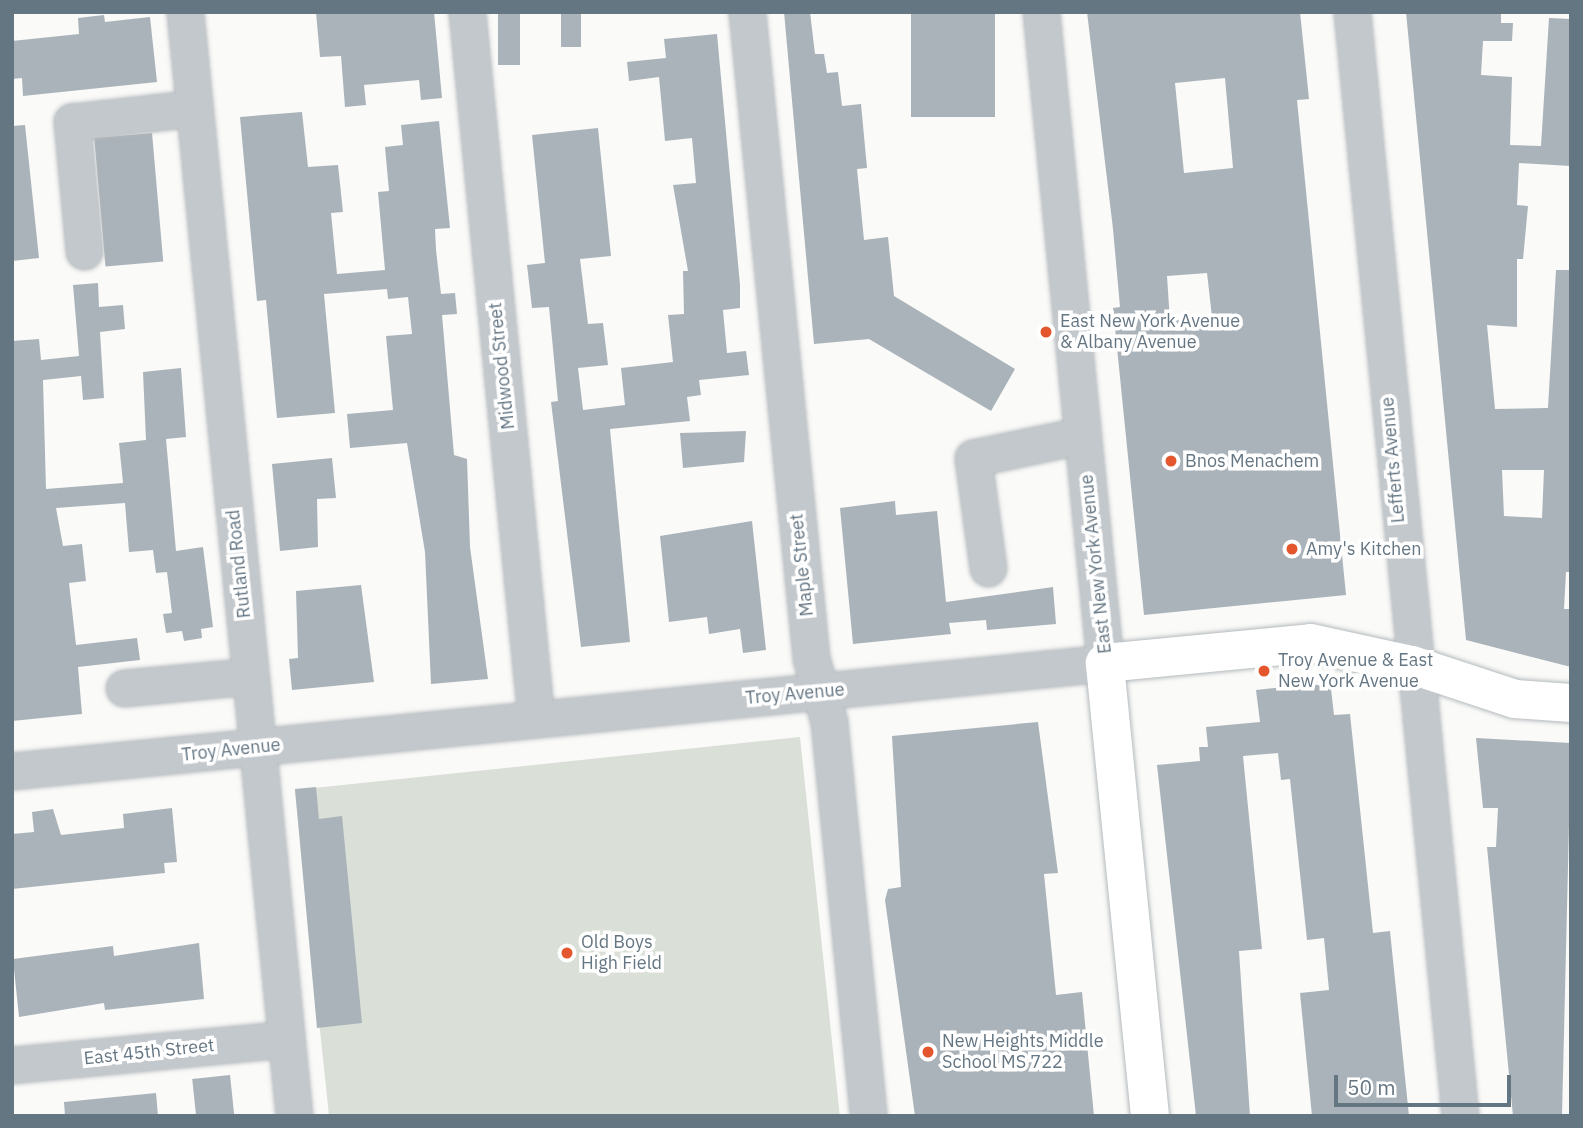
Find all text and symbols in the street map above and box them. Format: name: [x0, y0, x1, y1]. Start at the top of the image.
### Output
street label: Midwood Street: [485, 301, 519, 431]
place label: East New York Avenue & Albany Avenue: [1060, 311, 1240, 354]
marker: East New York Avenue & Albany Avenue: [1038, 324, 1054, 340]
street label: Lefferts Avenue: [1377, 396, 1409, 524]
place label: Bnos Menachem: [1185, 450, 1319, 472]
marker: Bnos Menachem: [1163, 453, 1179, 469]
street label: East New York Avenue: [1076, 473, 1116, 655]
street label: Rutland Road: [223, 509, 255, 619]
street label: Maple Street: [786, 513, 818, 617]
place label: Amy's Kitchen: [1306, 538, 1421, 560]
marker: Amy's Kitchen: [1284, 541, 1300, 557]
place label: Troy Avenue & East New York Avenue: [1278, 650, 1433, 692]
marker: Troy Avenue & East New York Avenue: [1256, 663, 1272, 679]
street label: Troy Avenue: [745, 679, 845, 709]
street label: Troy Avenue: [180, 734, 282, 766]
place label: Old Boys High Field: [581, 932, 662, 974]
marker: Old Boys High Field: [559, 945, 575, 961]
place label: New Heights Middle School MS 722: [942, 1031, 1104, 1074]
street label: East 45th Street: [83, 1034, 215, 1070]
marker: New Heights Middle School MS 722: [920, 1044, 936, 1060]
scale bar: [1338, 1062, 1515, 1106]
text: 50 m: [1347, 1073, 1396, 1101]

